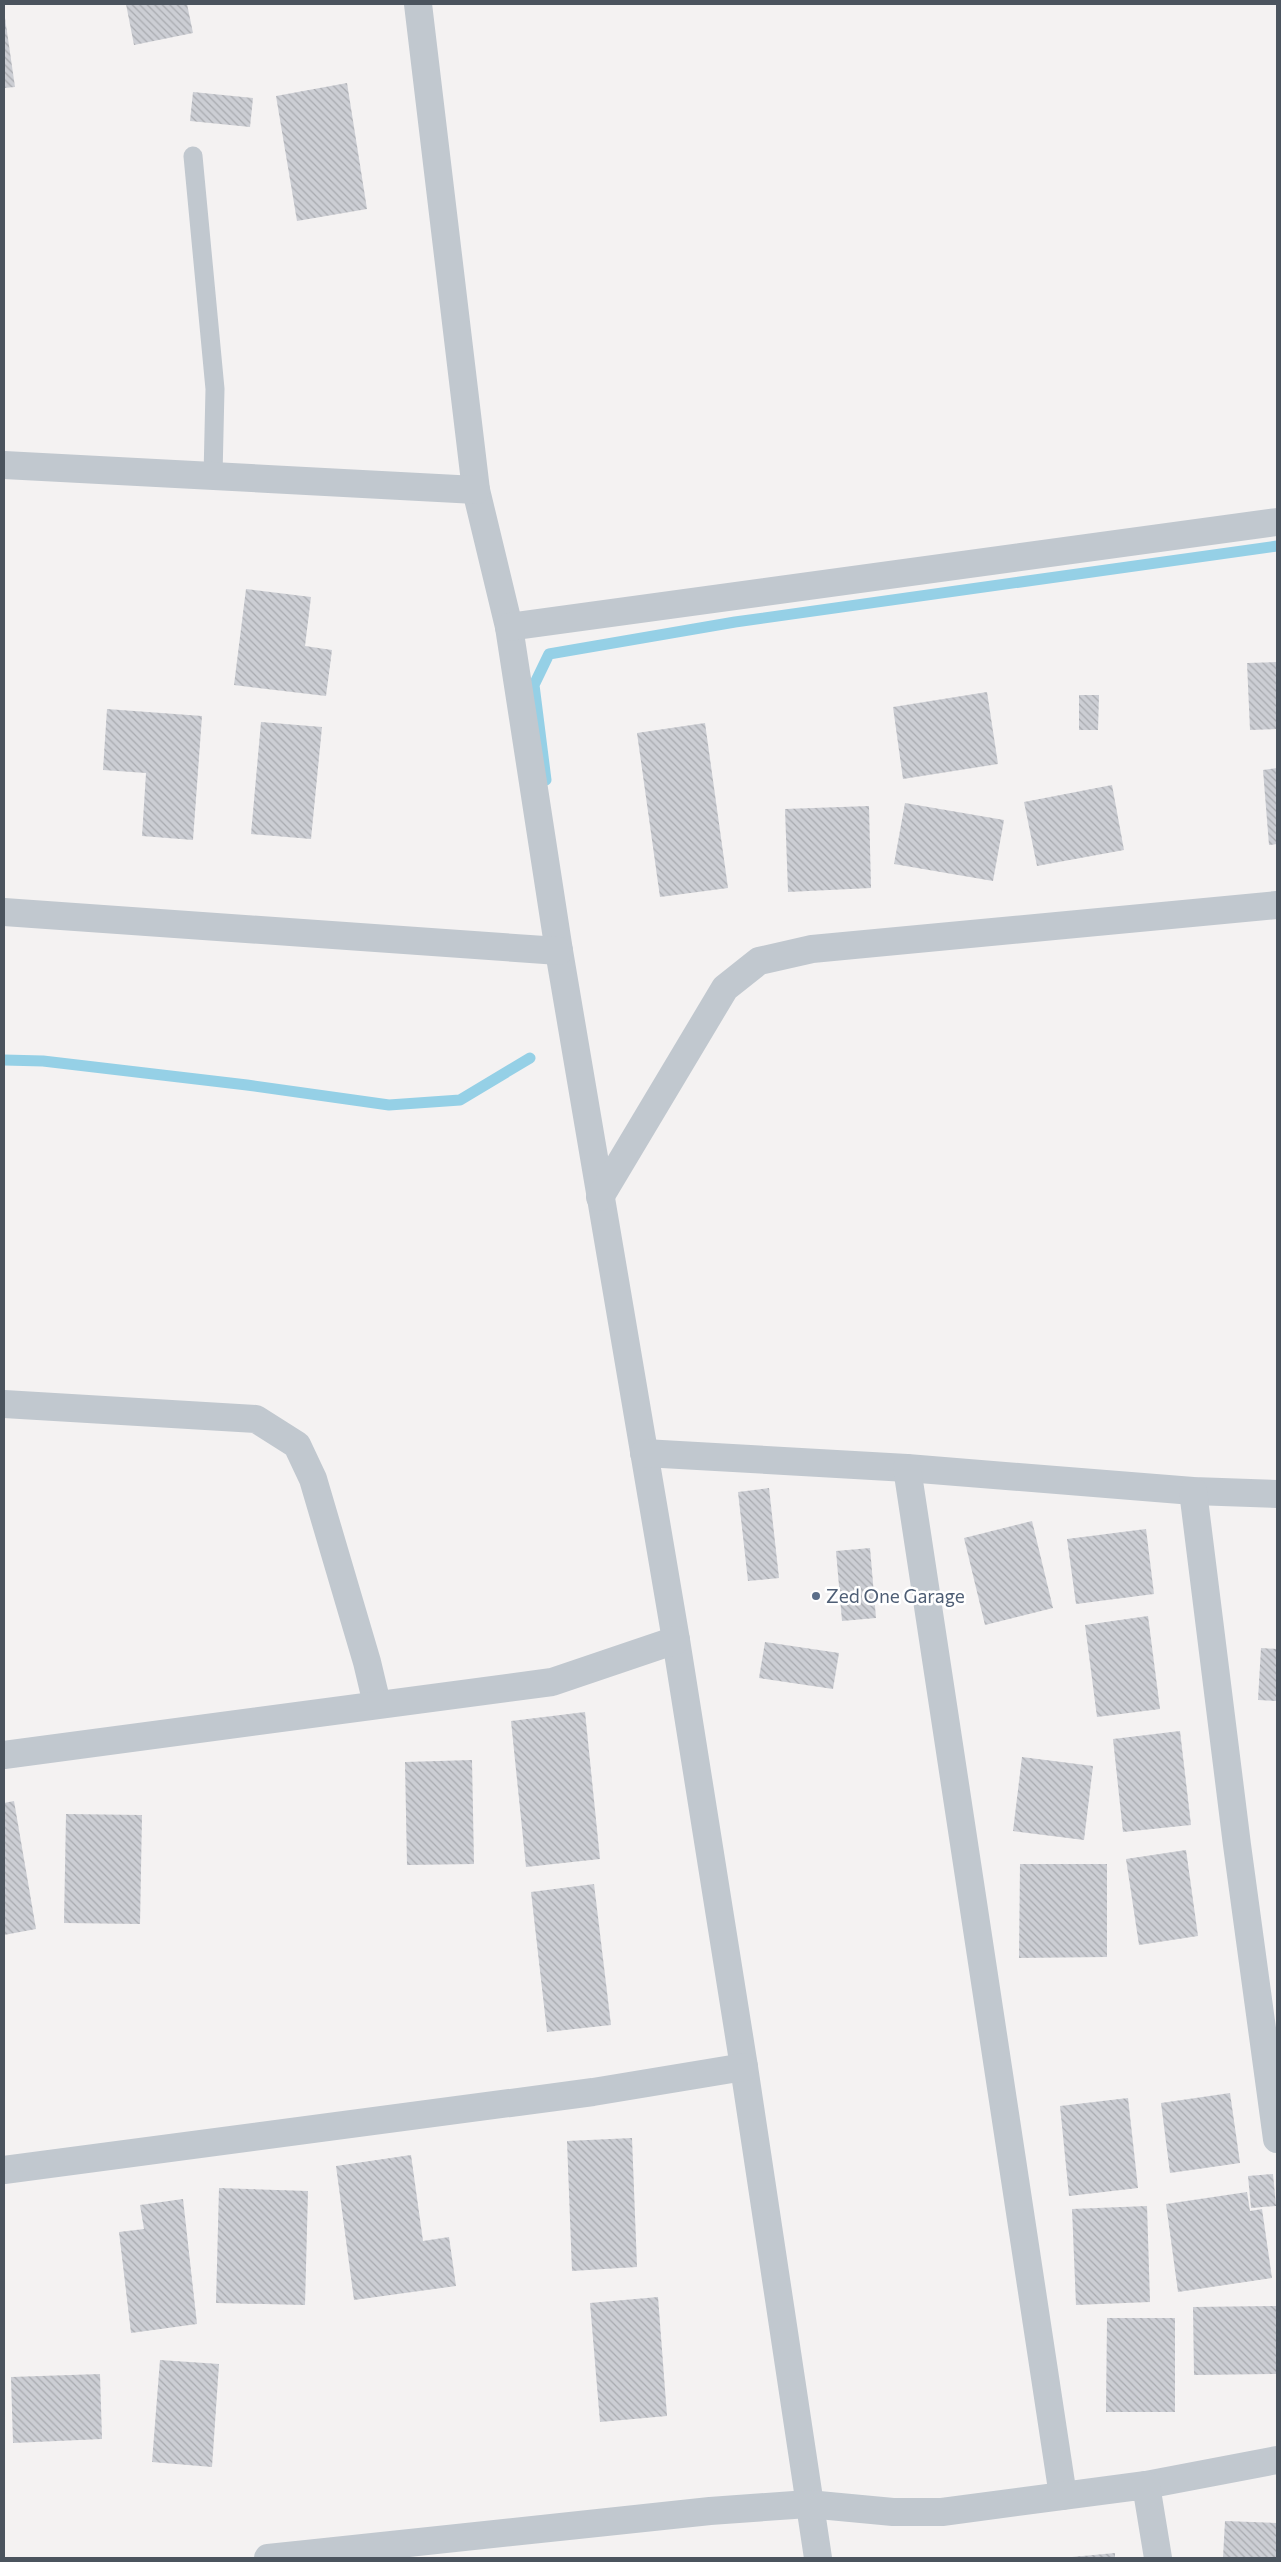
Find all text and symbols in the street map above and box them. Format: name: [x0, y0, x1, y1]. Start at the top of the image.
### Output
place label: Zed One Garage: [826, 1584, 965, 1607]
marker: Zed One Garage: [810, 1590, 822, 1602]

